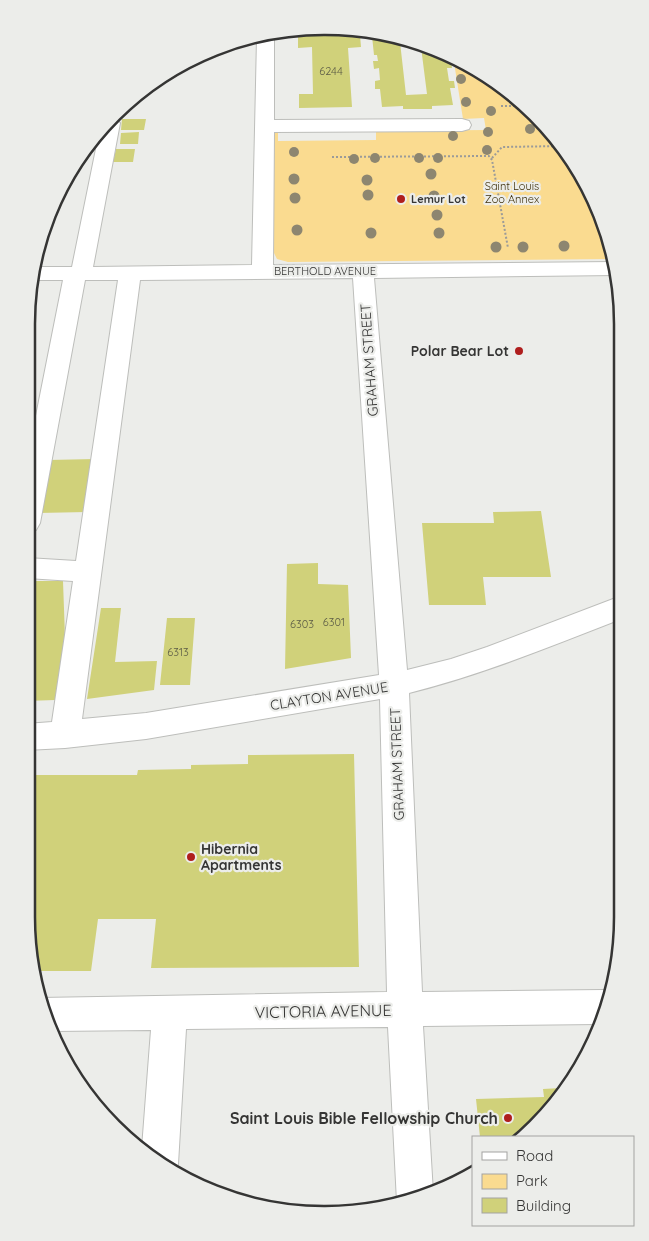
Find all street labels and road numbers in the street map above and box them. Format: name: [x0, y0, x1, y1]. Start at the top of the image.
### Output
street label: BERTHOLD AVENUE: [274, 264, 376, 278]
street label: GRAHAM STREET: [356, 303, 382, 417]
street label: CLAYTON AVENUE: [269, 678, 389, 714]
street label: GRAHAM STREET: [386, 707, 408, 821]
street label: VICTORIA AVENUE: [254, 1000, 392, 1022]

